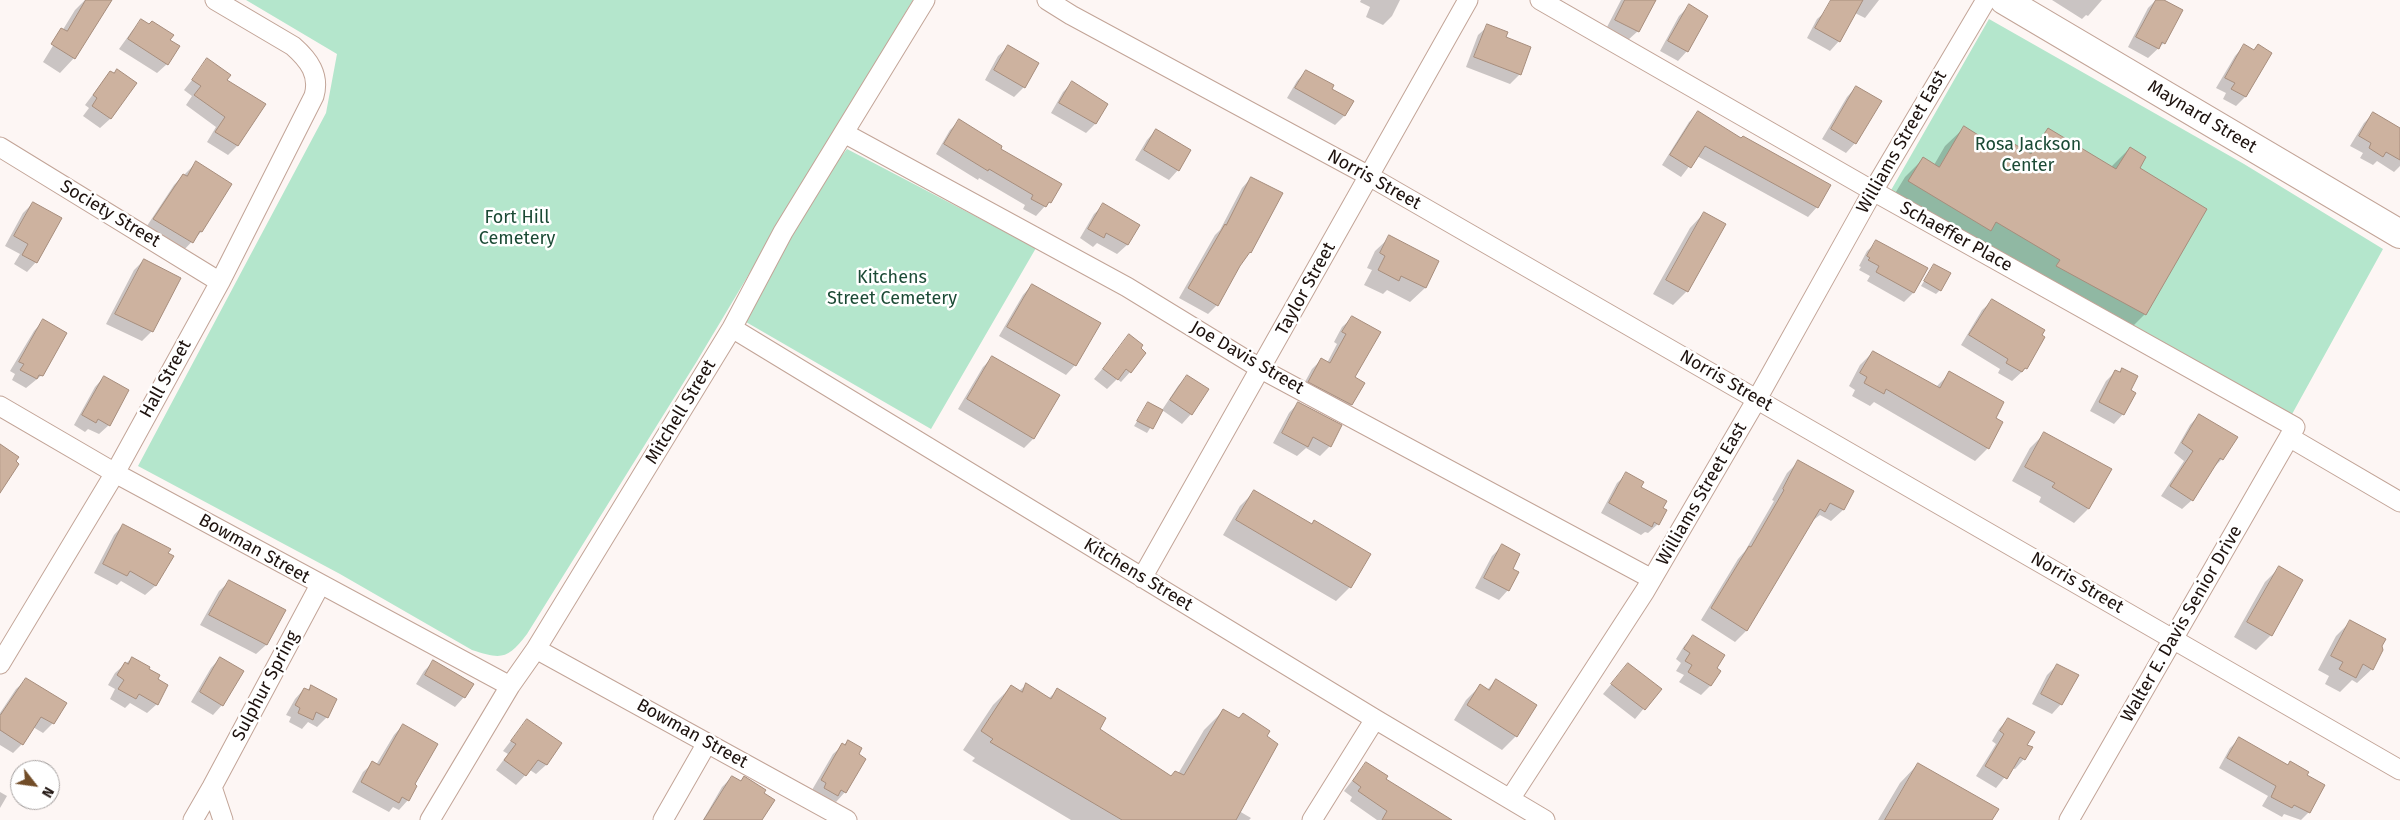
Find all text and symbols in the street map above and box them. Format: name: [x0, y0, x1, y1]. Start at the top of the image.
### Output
street label: Williams Street East: [1852, 67, 1952, 217]
street label: Maynard Street: [2144, 76, 2260, 158]
park label: Rosa Jackson Center: [1975, 134, 2081, 176]
street label: Norris Street: [1323, 145, 1425, 215]
street label: Society Street: [56, 176, 164, 252]
street label: Schaeffer Place: [1896, 197, 2016, 277]
park label: Fort Hill Cemetery: [479, 207, 555, 250]
street label: Taylor Street: [1272, 239, 1340, 339]
park label: Kitchens Street Cemetery: [827, 267, 957, 310]
street label: Joe Davis Street: [1186, 317, 1308, 399]
street label: Hall Street: [136, 336, 196, 422]
street label: Norris Street: [1676, 346, 1776, 416]
street label: Mitchell Street: [641, 356, 721, 468]
street label: Williams Street East: [1652, 419, 1752, 569]
street label: Bowman Street: [195, 510, 313, 588]
street label: Walter E. Davis Senior Drive: [2117, 522, 2247, 726]
street label: Kitchens Street: [1080, 534, 1196, 616]
street label: Norris Street: [2027, 548, 2127, 618]
street label: Sulphur Spring: [228, 627, 304, 745]
street label: Bowman Street: [633, 695, 751, 773]
north arrow: [10, 760, 60, 810]
text: N: [38, 784, 57, 801]

